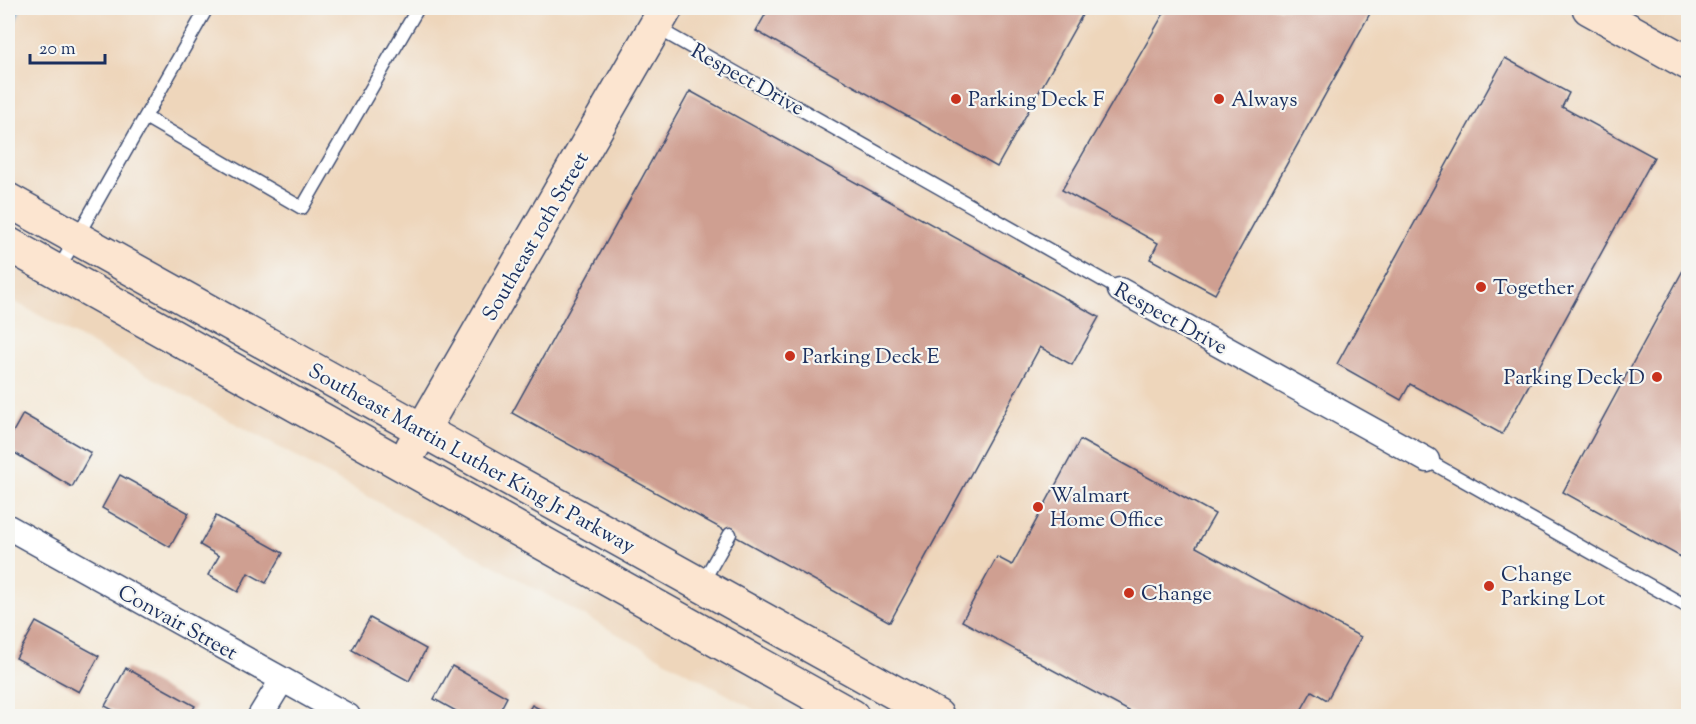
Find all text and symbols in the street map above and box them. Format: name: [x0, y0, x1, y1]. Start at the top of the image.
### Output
scale bar: [30, 27, 105, 65]
text: 20 m: [39, 37, 76, 63]
street label: Respect Drive: [685, 37, 809, 124]
place label: Parking Deck F: [968, 86, 1105, 116]
place label: Always: [1231, 86, 1298, 116]
marker: Parking Deck F: [949, 92, 963, 106]
marker: Always: [1212, 92, 1226, 106]
street label: Southeast 10th Street: [476, 147, 597, 327]
place label: Together: [1493, 274, 1574, 304]
street label: Respect Drive: [1108, 276, 1232, 363]
marker: Together: [1474, 280, 1488, 294]
place label: Parking Deck E: [802, 343, 940, 373]
marker: Parking Deck E: [783, 349, 797, 363]
street label: Southeast Martin Luther King Jr Parkway: [302, 357, 640, 563]
place label: Parking Deck D: [1504, 364, 1645, 394]
marker: Parking Deck D: [1650, 370, 1664, 384]
place label: Walmart Home Office: [1050, 482, 1164, 536]
marker: Walmart Home Office: [1031, 500, 1045, 514]
place label: Change Parking Lot: [1501, 561, 1605, 615]
street label: Convair Street: [112, 578, 242, 669]
marker: Change Parking Lot: [1482, 579, 1496, 593]
place label: Change: [1141, 580, 1212, 610]
marker: Change: [1122, 586, 1136, 600]

